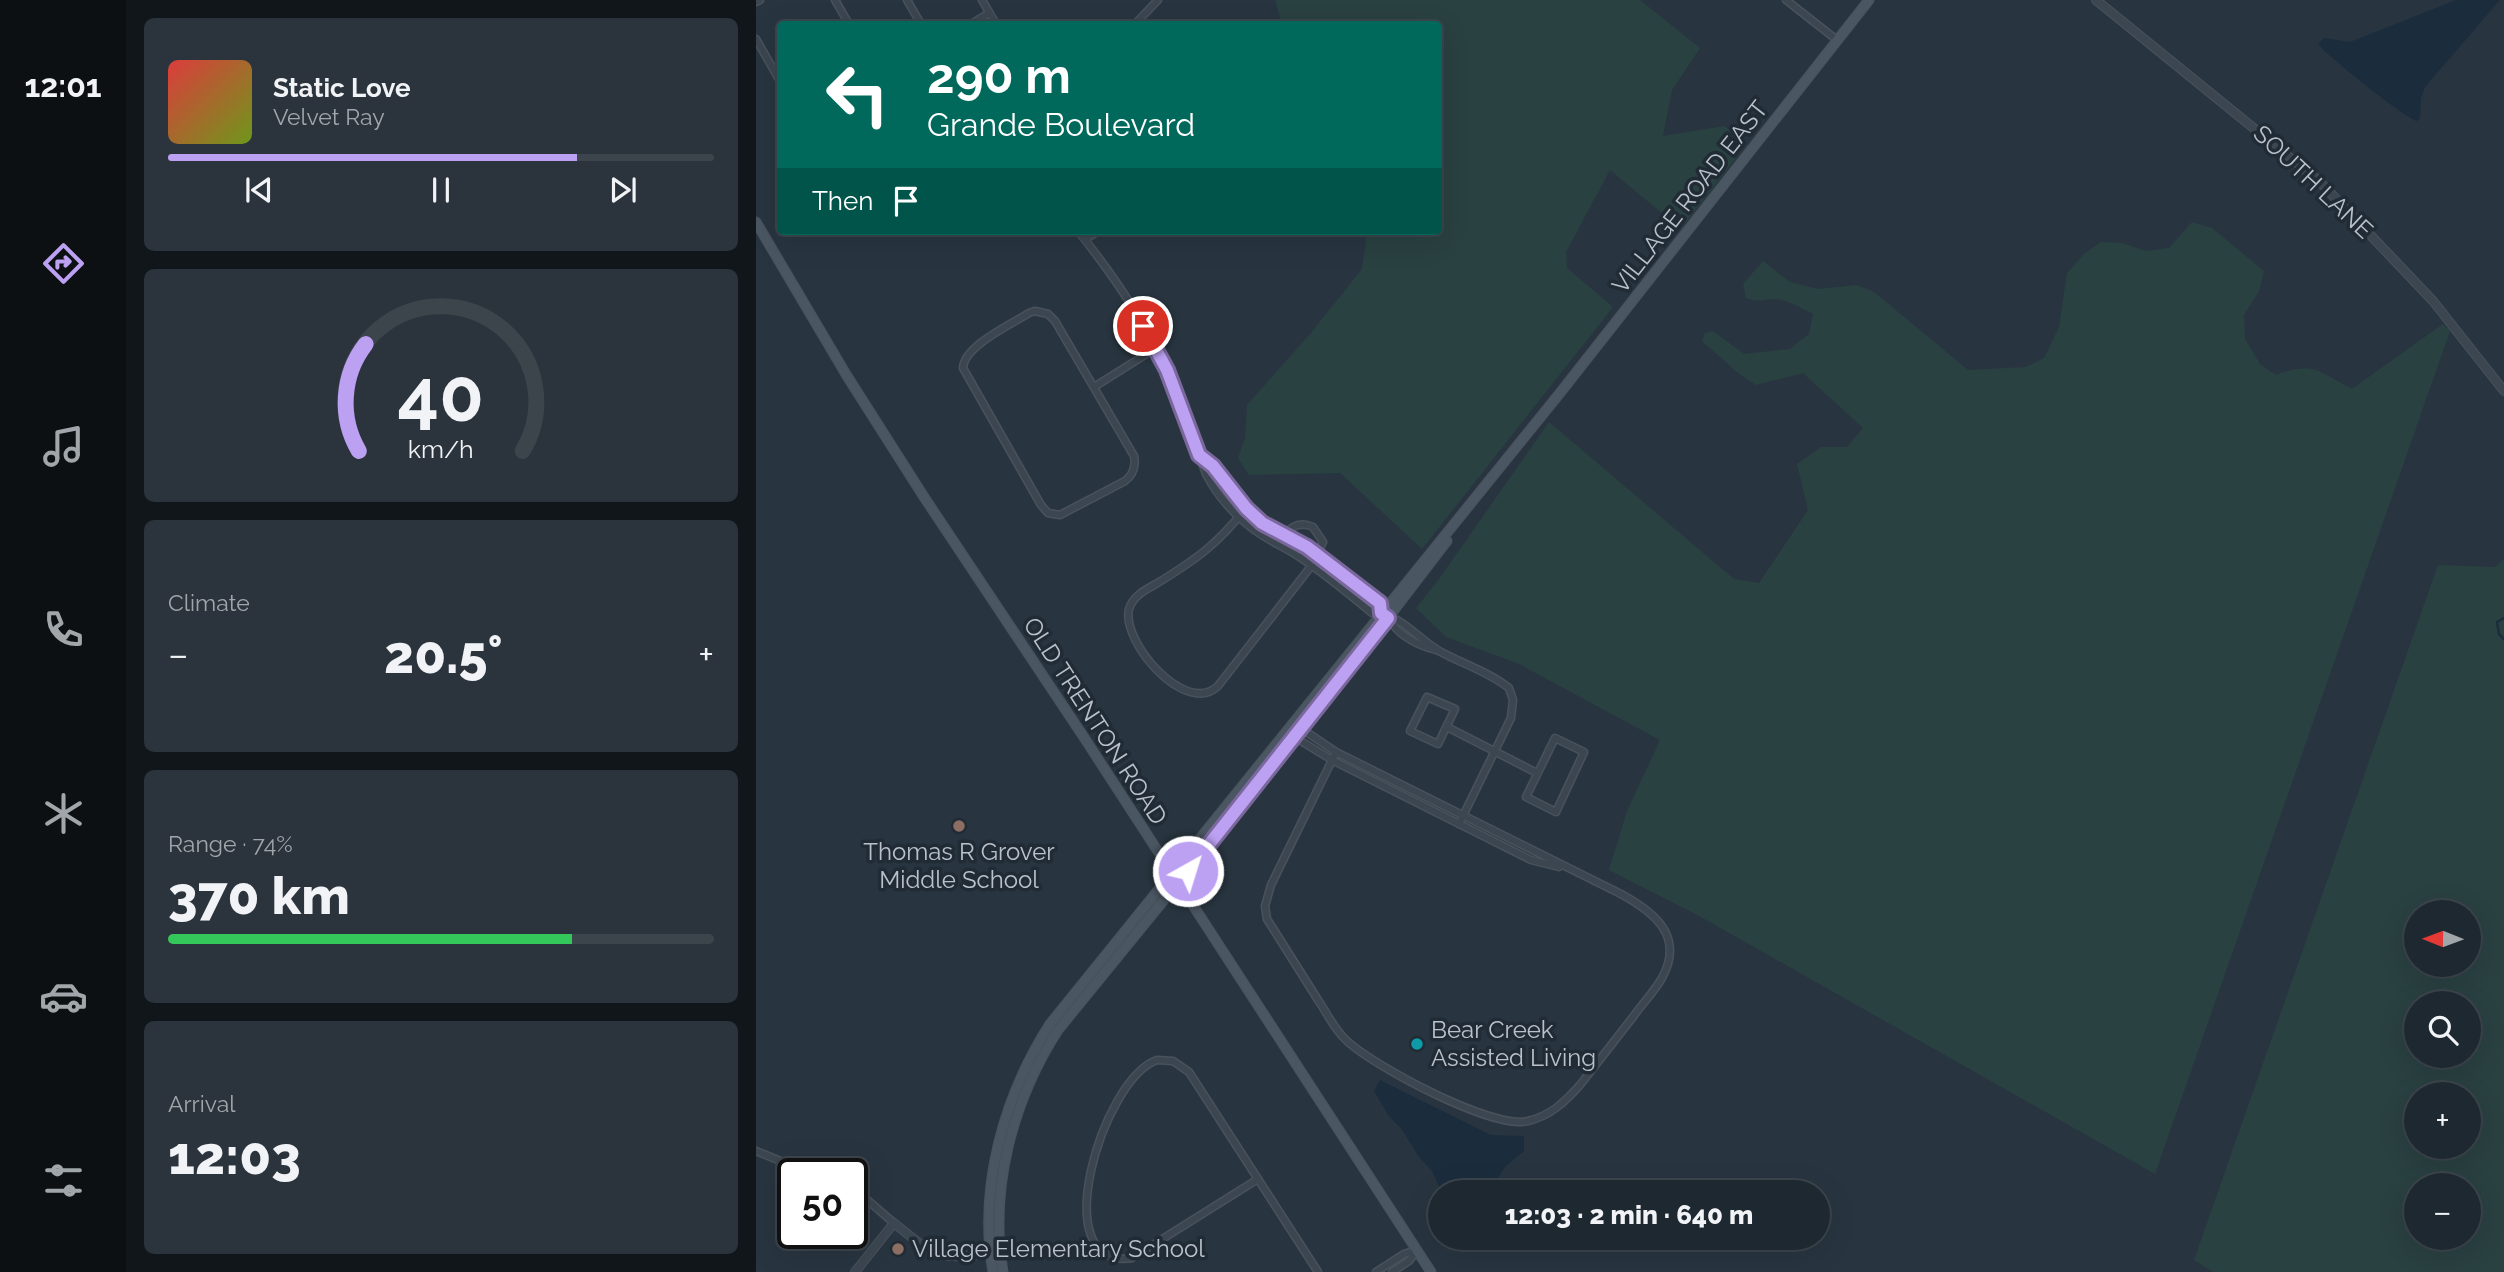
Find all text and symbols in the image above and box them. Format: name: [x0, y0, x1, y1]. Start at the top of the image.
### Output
text: 290 m: [927, 47, 1071, 104]
icon: left: [812, 49, 903, 140]
text: 12:01: [24, 67, 102, 104]
text: Static Love: [273, 73, 411, 103]
street label: VILLAGE ROAD EAST: [1605, 94, 1774, 299]
text: Velvet Ray: [273, 103, 385, 130]
text: Grande Boulevard: [927, 106, 1195, 143]
street label: SOUTH LANE: [2248, 119, 2379, 244]
icon: previous: [240, 171, 278, 209]
icon: pause: [422, 171, 460, 209]
icon: next: [604, 171, 642, 209]
icon: arrive: [887, 182, 925, 220]
text: Then: [812, 186, 873, 216]
icon: directions: [39, 239, 88, 288]
pin: [1113, 296, 1173, 356]
icon: arrive: [1124, 307, 1162, 345]
text: 40: [398, 354, 484, 439]
icon: music: [39, 422, 88, 471]
text: km/h: [408, 434, 474, 464]
text: Climate: [168, 589, 250, 616]
icon: phone: [39, 605, 88, 654]
street label: OLD TRENTON ROAD: [1018, 612, 1173, 830]
text: 20.5°: [384, 624, 503, 685]
text: −: [168, 632, 188, 677]
text: +: [698, 632, 714, 677]
icon: climate: [39, 789, 88, 838]
marker: Thomas R Grover Middle School: [951, 818, 967, 834]
text: Range · 74%: [168, 830, 293, 857]
position arrow: [1151, 834, 1225, 908]
place label: Thomas R Grover Middle School: [863, 837, 1055, 894]
text: 370 km: [168, 865, 350, 926]
north arrow: [2404, 900, 2482, 976]
map controls: [2404, 900, 2481, 1250]
icon: car: [39, 972, 88, 1021]
button: search: [2404, 991, 2481, 1068]
place label: Bear Creek Assisted Living: [1431, 1015, 1596, 1072]
marker: Bear Creek Assisted Living: [1409, 1036, 1425, 1052]
button: +: [2404, 1082, 2481, 1159]
text: Arrival: [168, 1090, 235, 1117]
text: 12:03: [168, 1125, 301, 1186]
icon: filters: [39, 1156, 88, 1205]
speed limit sign: 50: [777, 1158, 868, 1249]
button: −: [2404, 1173, 2481, 1250]
text: 12:03 · 2 min · 640 m: [1505, 1200, 1753, 1230]
place label: Village Elementary School: [912, 1234, 1205, 1263]
marker: Village Elementary School: [890, 1241, 906, 1257]

